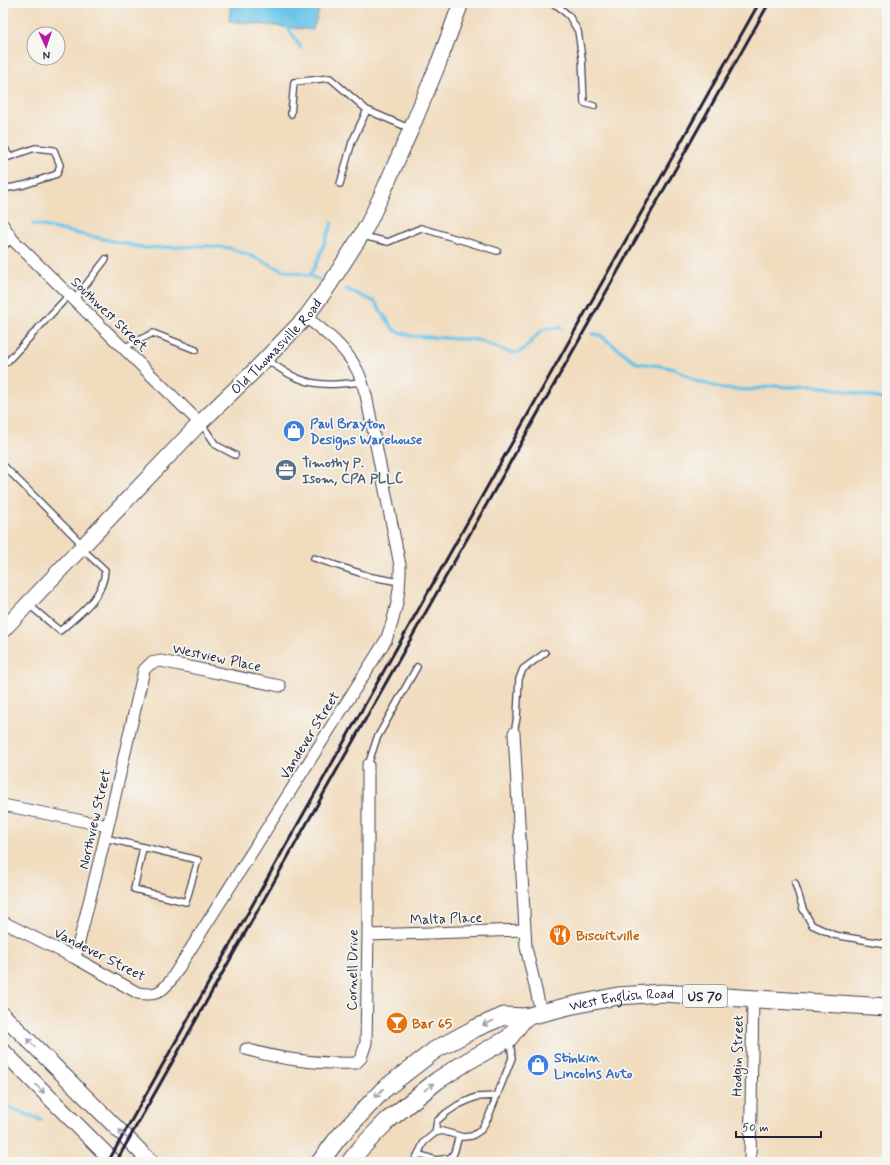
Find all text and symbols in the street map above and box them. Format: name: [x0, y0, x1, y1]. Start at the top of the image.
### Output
north arrow: [26, 26, 66, 66]
text: N: [42, 48, 50, 62]
street label: Southwest Street: [67, 273, 152, 357]
street label: Old Thomasville Road: [227, 295, 326, 399]
place label: Paul Brayton Designs Warehouse: [310, 415, 422, 451]
shop icon: Paul Brayton Designs Warehouse: [281, 418, 307, 444]
place label: Timothy P. Isom, CPA PLLC: [302, 454, 404, 488]
office icon: Timothy P. Isom, CPA PLLC: [273, 457, 299, 483]
street label: Westview Place: [171, 640, 263, 676]
street label: Vandever Street: [276, 688, 344, 783]
street label: Northview Street: [75, 767, 115, 871]
street label: Malta Place: [410, 909, 483, 929]
restaurant icon: Biscuitville: [547, 922, 573, 948]
street label: Vandever Street: [51, 924, 149, 986]
place label: Biscuitville: [576, 927, 640, 945]
street label: Cornell Drive: [343, 929, 363, 1011]
street label: West English Road: [568, 985, 675, 1016]
road number: US 70: [683, 985, 727, 1007]
bar icon: Bar 65: [384, 1010, 410, 1036]
place label: Bar 65: [412, 1015, 453, 1033]
street label: Hodgin Street: [728, 1015, 749, 1097]
one-way arrow: [482, 1019, 494, 1027]
one-way arrow: [26, 1038, 36, 1048]
place label: Stinkin Lincolns Auto: [554, 1049, 633, 1083]
shop icon: Stinkin Lincolns Auto: [525, 1052, 551, 1078]
one-way arrow: [424, 1083, 435, 1091]
one-way arrow: [36, 1084, 45, 1094]
one-way arrow: [375, 1088, 384, 1099]
scale bar: [736, 1113, 821, 1139]
text: 50 m: [742, 1120, 769, 1136]
one-way arrow: [118, 1129, 128, 1139]

